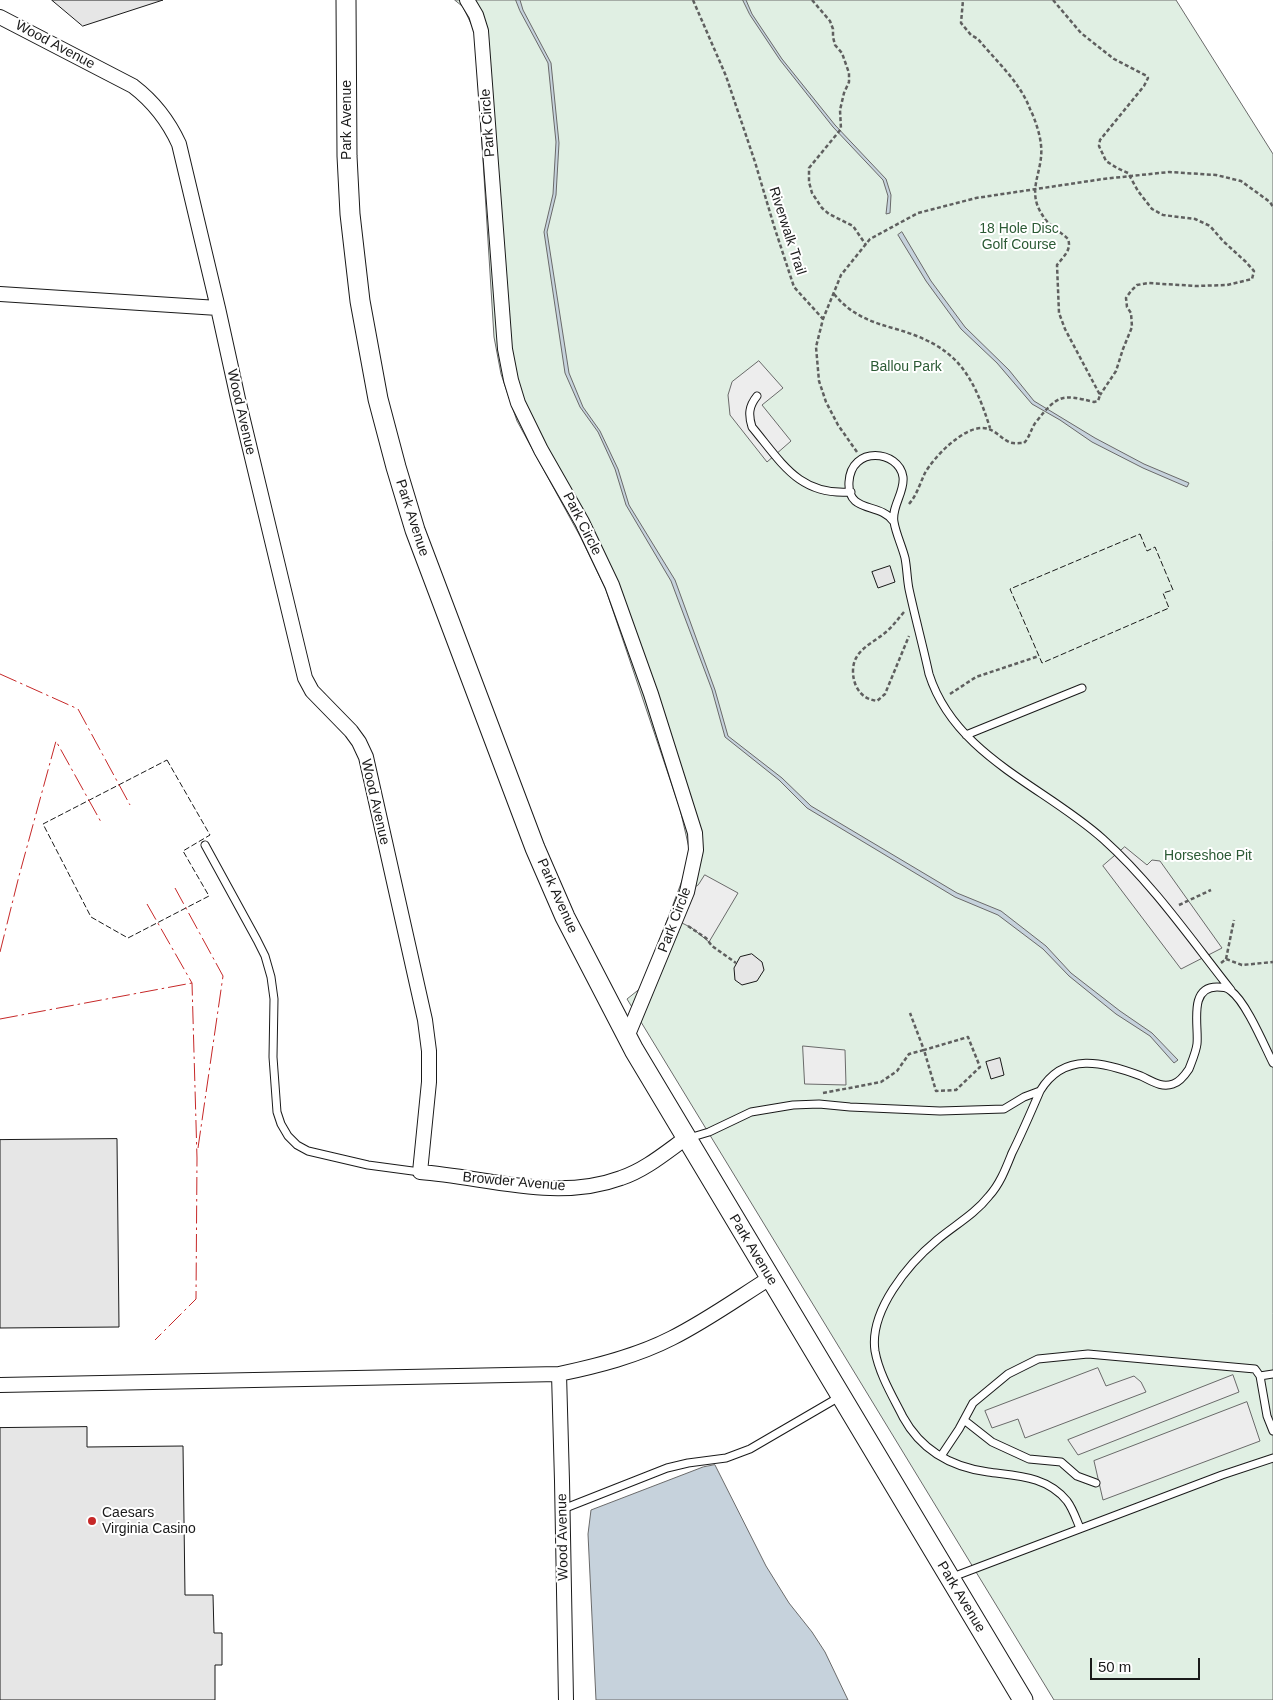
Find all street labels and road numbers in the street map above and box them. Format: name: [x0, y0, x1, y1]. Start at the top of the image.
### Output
street label: Wood Avenue: [12, 17, 98, 73]
street label: Park Avenue: [339, 80, 355, 160]
street label: Park Circle: [477, 88, 499, 158]
street label: Riverwalk Trail: [765, 185, 809, 277]
street label: Wood Avenue: [223, 368, 259, 456]
street label: Park Avenue: [392, 477, 432, 559]
street label: Park Circle: [559, 490, 605, 558]
street label: Wood Avenue: [357, 758, 393, 846]
street label: Park Avenue: [533, 856, 581, 936]
street label: Park Circle: [655, 885, 695, 955]
street label: Browder Avenue: [462, 1169, 566, 1195]
street label: Park Avenue: [725, 1211, 781, 1289]
street label: Wood Avenue: [554, 1493, 572, 1581]
street label: Park Avenue: [933, 1558, 989, 1636]

